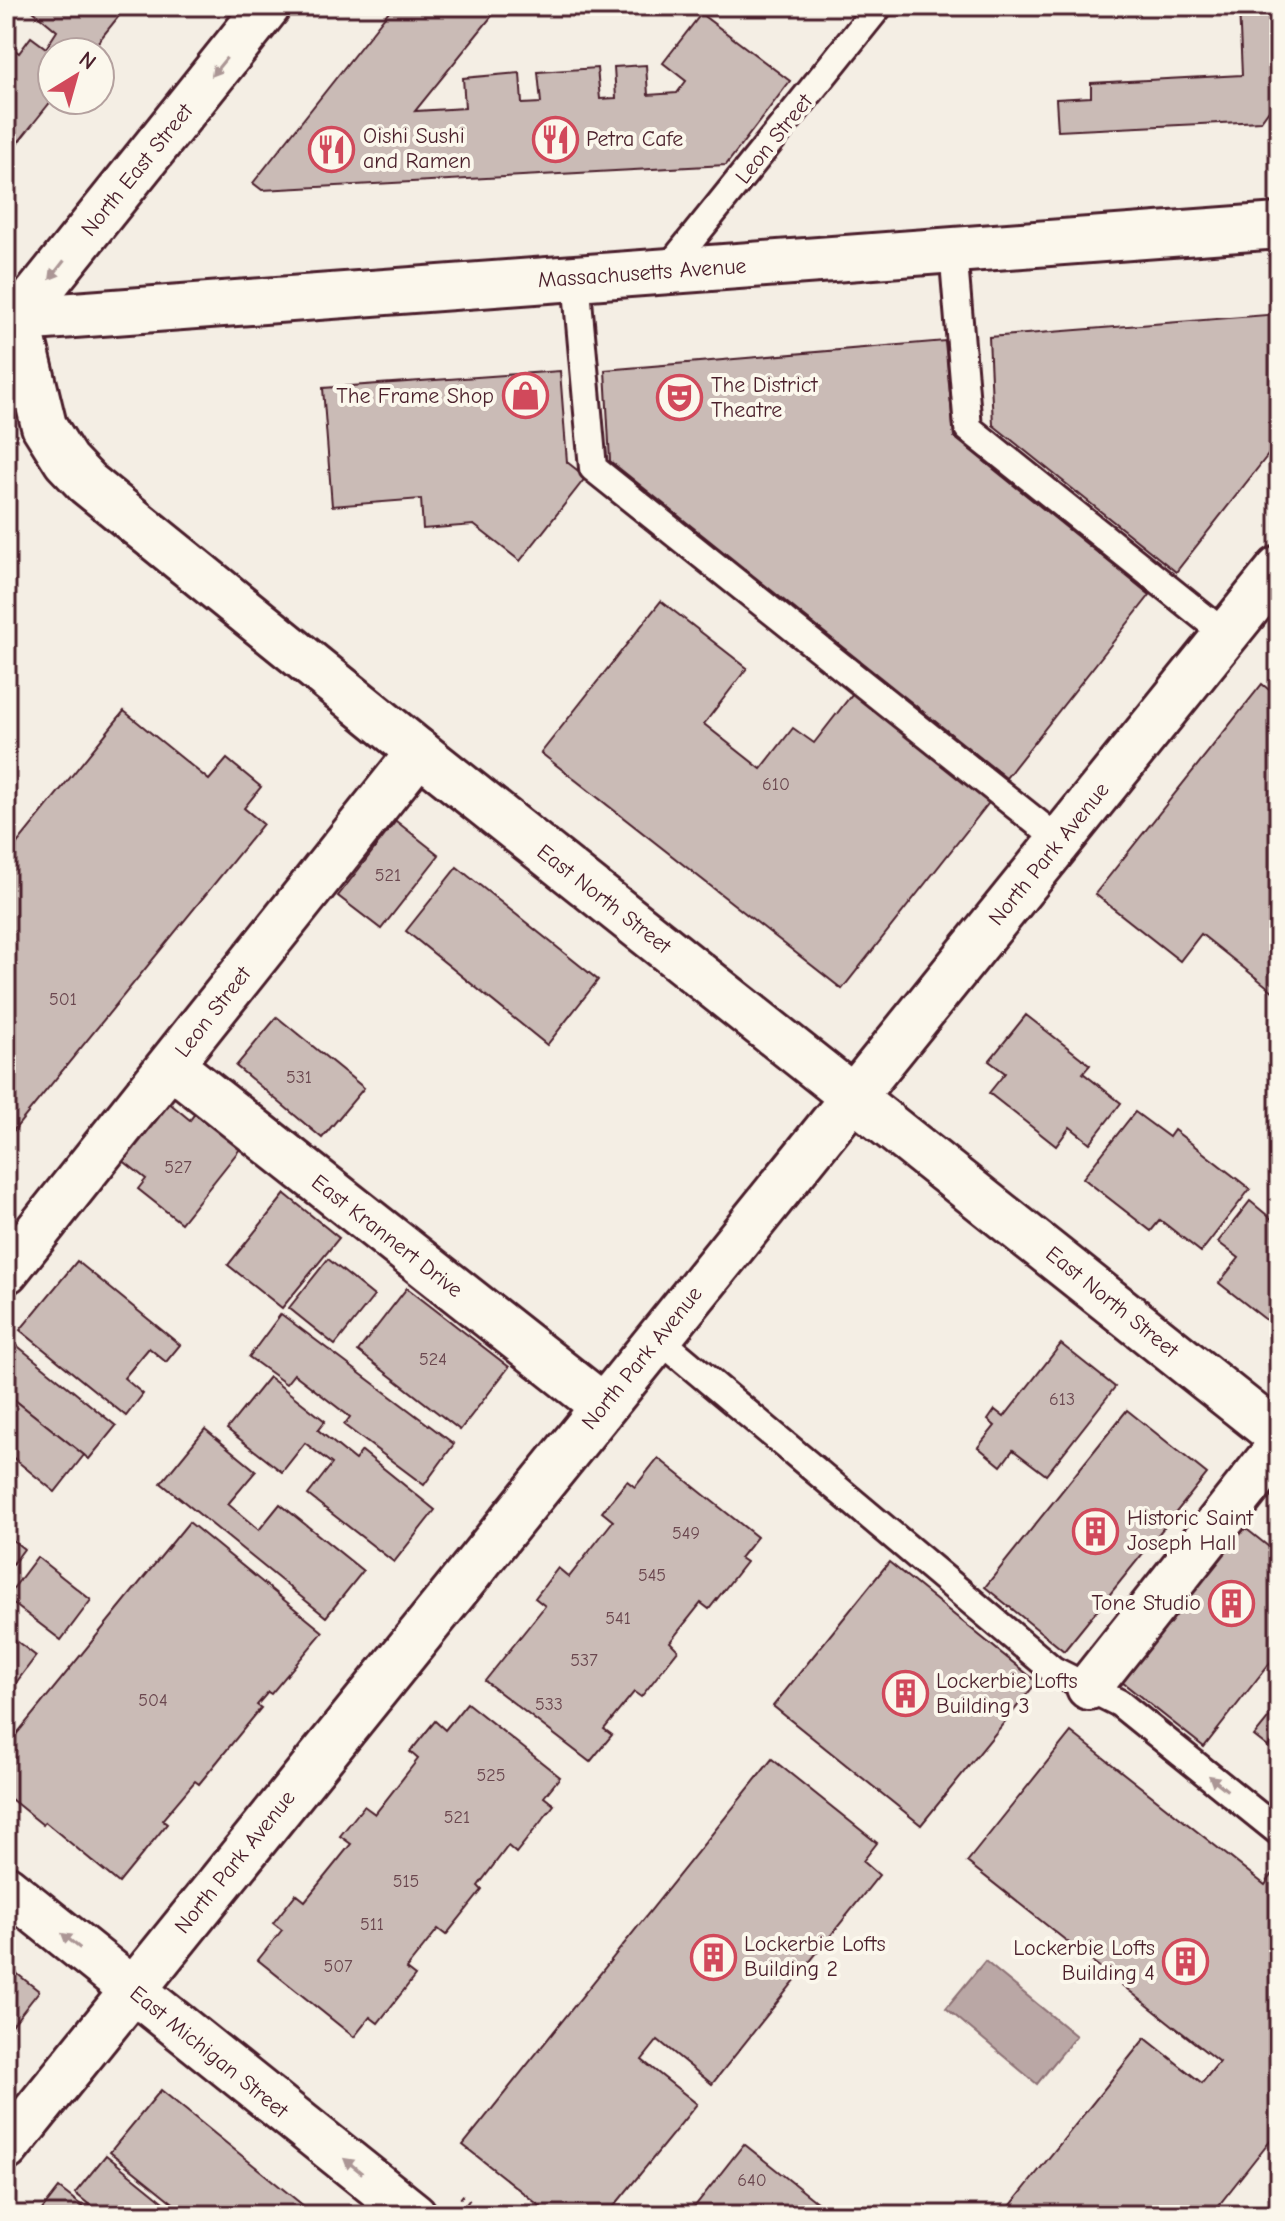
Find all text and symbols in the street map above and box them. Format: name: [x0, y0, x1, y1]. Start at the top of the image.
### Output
north arrow: [36, 36, 116, 116]
text: N: [74, 46, 101, 76]
one-way arrow: [212, 57, 228, 77]
street label: Leon Street: [730, 88, 818, 189]
street label: North East Street: [76, 98, 199, 241]
restaurant icon: Petra Cafe: [531, 115, 579, 163]
place label: Oishi Sushi and Ramen: [363, 123, 471, 174]
restaurant icon: Oishi Sushi and Ramen: [308, 125, 356, 173]
place label: Petra Cafe: [586, 126, 683, 152]
street label: Massachusetts Avenue: [537, 253, 747, 293]
one-way arrow: [49, 260, 66, 280]
shop icon: The Frame Shop: [501, 372, 549, 420]
place label: The District Theatre: [711, 372, 818, 423]
theatre icon: The District Theatre: [656, 374, 704, 422]
place label: The Frame Shop: [336, 383, 494, 409]
house number: 610: [762, 774, 790, 795]
street label: North Park Avenue: [983, 777, 1115, 931]
street label: East North Street: [532, 839, 677, 960]
house number: 521: [375, 865, 401, 886]
street label: Leon Street: [170, 961, 257, 1063]
house number: 501: [49, 989, 77, 1010]
house number: 531: [286, 1067, 312, 1088]
house number: 527: [164, 1157, 192, 1178]
street label: East Krannert Drive: [306, 1169, 468, 1303]
street label: East North Street: [1041, 1241, 1184, 1364]
street label: North Park Avenue: [576, 1281, 708, 1435]
house number: 524: [419, 1349, 447, 1370]
house number: 613: [1049, 1389, 1075, 1410]
place label: Historic Saint Joseph Hall: [1127, 1505, 1254, 1556]
building icon: Historic Saint Joseph Hall: [1072, 1507, 1120, 1555]
house number: 549: [672, 1523, 700, 1544]
house number: 545: [638, 1565, 666, 1586]
building icon: Tone Studio: [1208, 1579, 1256, 1627]
place label: Tone Studio: [1091, 1590, 1201, 1616]
house number: 541: [605, 1608, 631, 1629]
house number: 537: [570, 1650, 598, 1671]
place label: Lockerbie Lofts Building 3: [936, 1668, 1078, 1719]
building icon: Lockerbie Lofts Building 3: [881, 1670, 929, 1718]
house number: 504: [138, 1690, 168, 1711]
house number: 533: [535, 1694, 563, 1715]
house number: 525: [477, 1765, 505, 1786]
one-way arrow: [1209, 1775, 1229, 1792]
street label: North Park Avenue: [169, 1785, 301, 1939]
house number: 521: [444, 1807, 470, 1828]
house number: 515: [393, 1871, 419, 1892]
house number: 511: [360, 1914, 384, 1935]
place label: Lockerbie Lofts Building 2: [744, 1931, 886, 1982]
one-way arrow: [61, 1933, 81, 1950]
building icon: Lockerbie Lofts Building 2: [689, 1933, 737, 1981]
place label: Lockerbie Lofts Building 4: [1013, 1935, 1155, 1986]
building icon: Lockerbie Lofts Building 4: [1162, 1937, 1210, 1985]
house number: 507: [323, 1956, 353, 1977]
street label: East Michigan Street: [125, 1980, 294, 2124]
one-way arrow: [342, 2158, 363, 2175]
house number: 640: [737, 2170, 767, 2191]

